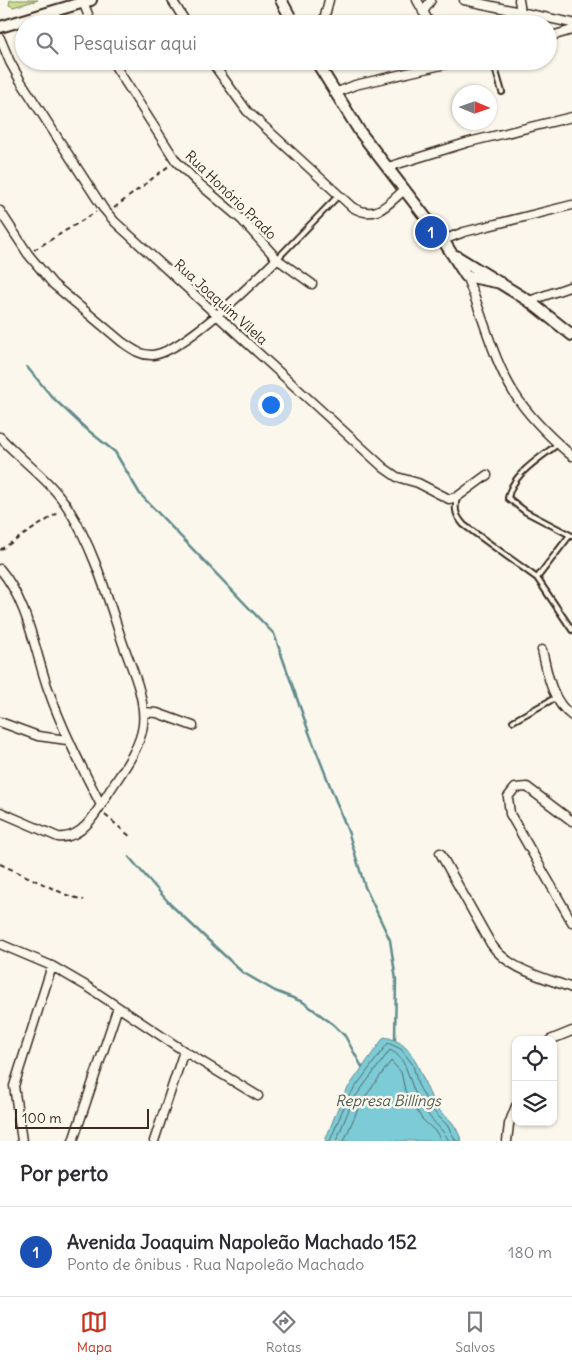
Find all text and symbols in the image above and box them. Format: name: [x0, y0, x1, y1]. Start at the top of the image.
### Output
search box: [15, 15, 557, 70]
icon: search: [33, 29, 61, 57]
text: Pesquisar aqui: [73, 31, 197, 55]
north arrow: [452, 85, 497, 130]
street label: Rua Honório Prado: [182, 147, 281, 243]
pin: 1: [415, 213, 447, 251]
street label: Rua Joaquim Vilela: [171, 255, 271, 349]
your location: [258, 392, 284, 418]
map controls: [512, 1036, 557, 1126]
button: locate: [512, 1036, 557, 1081]
button: layers: [512, 1081, 557, 1126]
water label: Represa Billings: [335, 1091, 442, 1110]
scale bar: [15, 1106, 149, 1129]
text: 100 m: [22, 1109, 62, 1127]
text: Por perto: [20, 1160, 108, 1187]
text: Avenida Joaquim Napoleão Machado 152: [67, 1230, 417, 1254]
text: 1: [33, 1242, 39, 1262]
text: 180 m: [508, 1242, 552, 1262]
text: Ponto de ônibus · Rua Napoleão Machado: [67, 1254, 364, 1274]
tab: Mapa: [77, 1308, 112, 1356]
tab: Rotas: [266, 1308, 301, 1356]
tab: Salvos: [455, 1308, 495, 1356]

